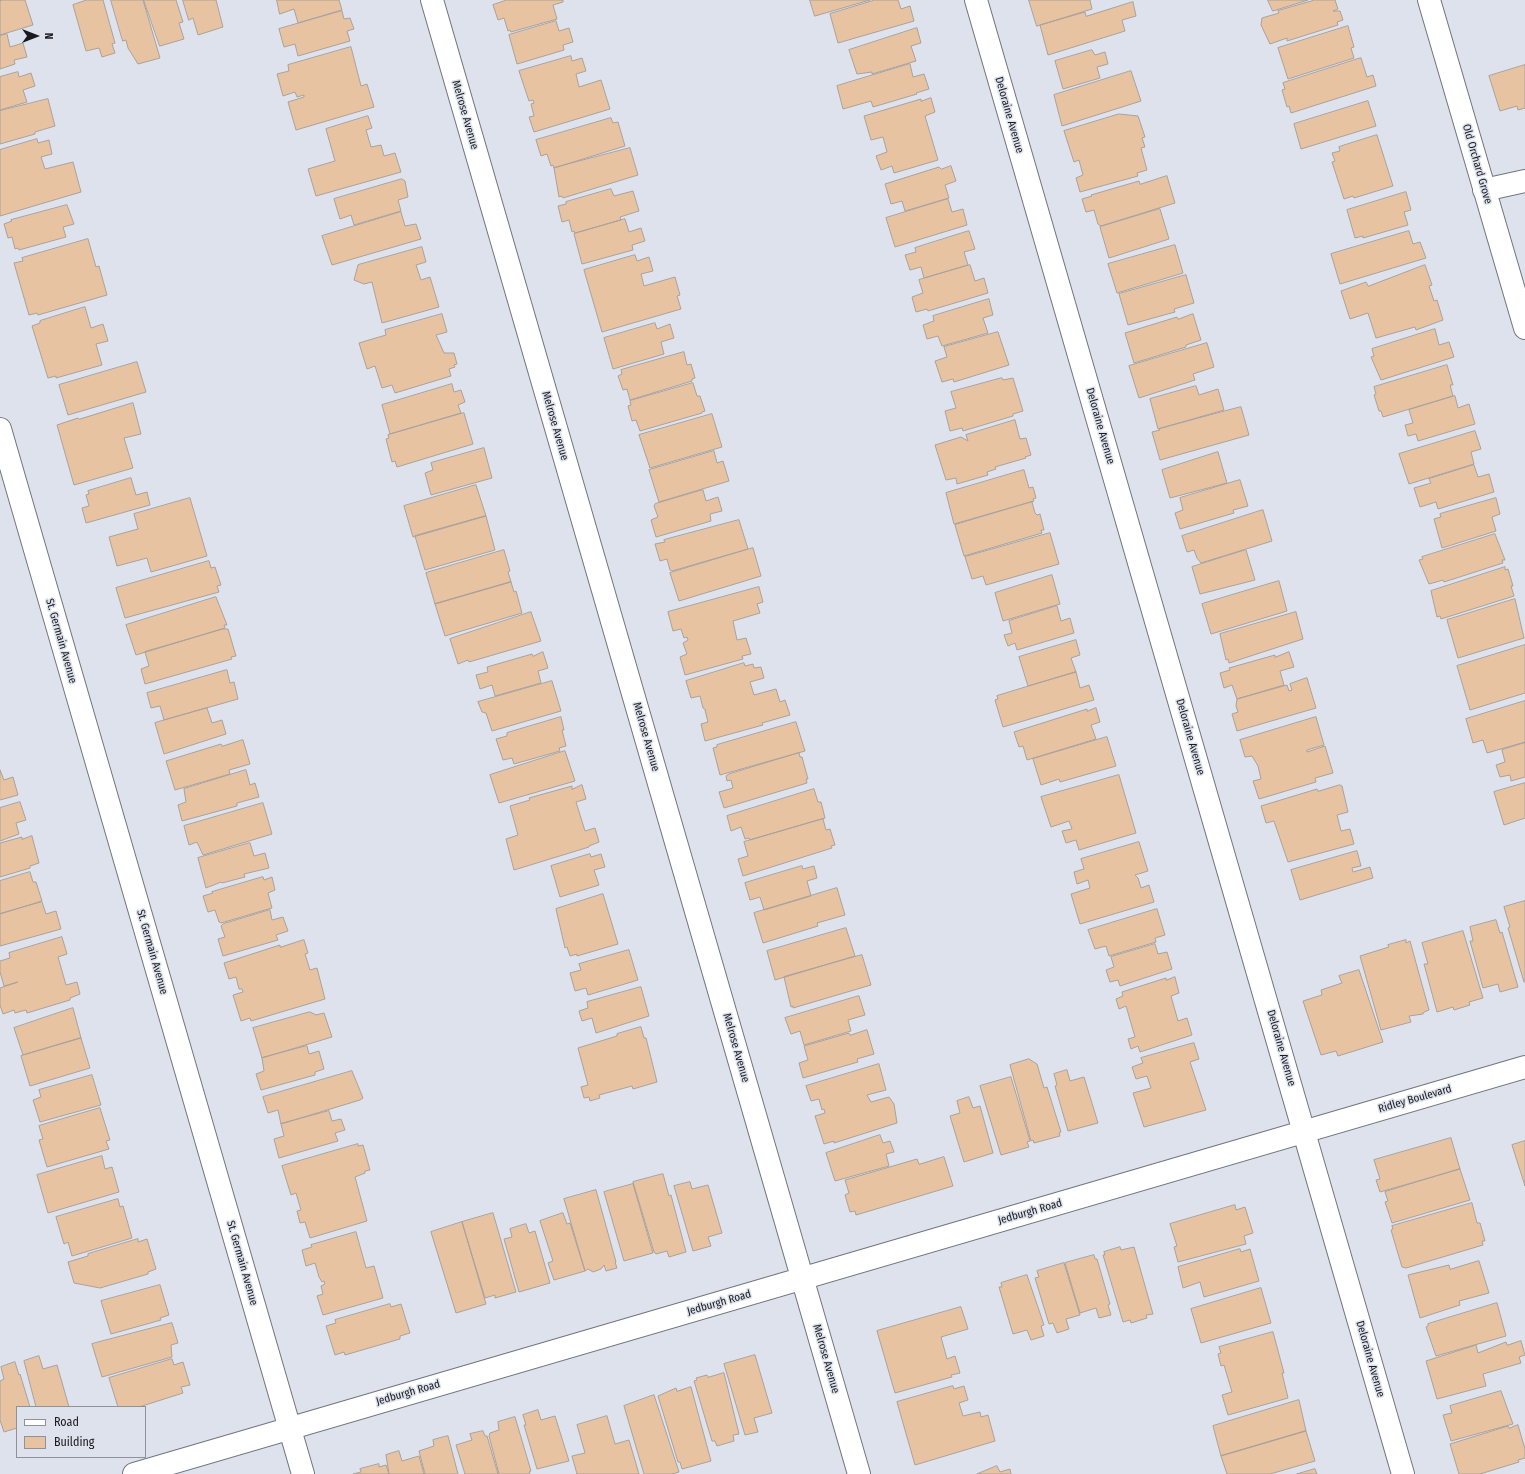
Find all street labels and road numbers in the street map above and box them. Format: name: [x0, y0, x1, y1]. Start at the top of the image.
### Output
street label: Deloraine Avenue: [992, 75, 1026, 155]
street label: Melrose Avenue: [449, 79, 481, 151]
street label: Old Orchard Grove: [1459, 123, 1495, 205]
street label: Deloraine Avenue: [1083, 386, 1117, 466]
street label: Melrose Avenue: [539, 390, 571, 462]
street label: St. Germain Avenue: [43, 597, 79, 685]
street label: Deloraine Avenue: [1173, 697, 1207, 777]
street label: Melrose Avenue: [630, 701, 662, 773]
street label: St. Germain Avenue: [134, 908, 170, 996]
street label: Deloraine Avenue: [1264, 1008, 1298, 1088]
street label: Melrose Avenue: [720, 1012, 752, 1084]
street label: Ridley Boulevard: [1377, 1082, 1453, 1116]
street label: Jedburgh Road: [996, 1197, 1064, 1227]
street label: St. Germain Avenue: [224, 1219, 260, 1307]
street label: Jedburgh Road: [685, 1288, 753, 1318]
street label: Deloraine Avenue: [1353, 1319, 1387, 1399]
street label: Melrose Avenue: [810, 1323, 842, 1395]
street label: Jedburgh Road: [374, 1378, 442, 1408]

